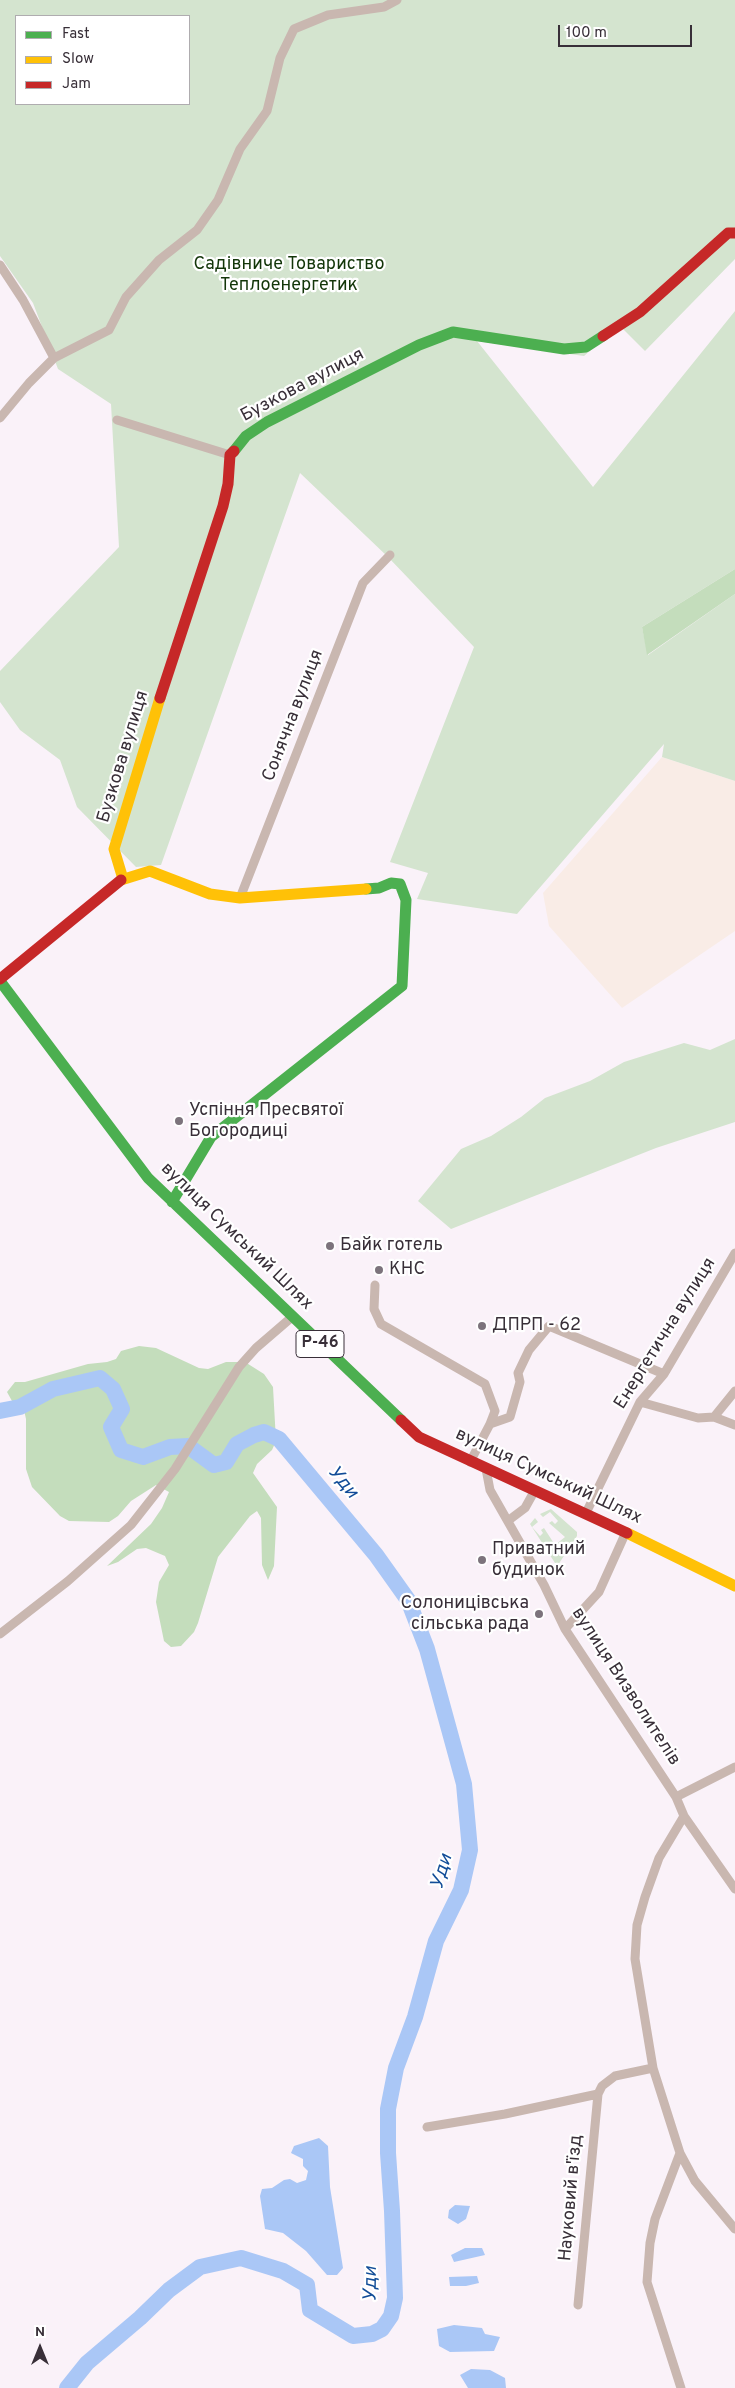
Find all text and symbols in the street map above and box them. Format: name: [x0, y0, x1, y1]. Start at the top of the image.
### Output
legend: [15, 15, 190, 105]
scale bar: [560, 15, 694, 47]
text: 100 m: [566, 24, 607, 43]
text: Fast: [62, 25, 90, 44]
text: Slow: [62, 50, 94, 69]
text: Jam: [62, 75, 91, 94]
park label: Садівниче Товариство Теплоенергетик: [194, 254, 384, 296]
street label: Бузкова вулиця: [238, 344, 368, 428]
street label: Сонячна вулиця: [259, 647, 329, 785]
street label: Бузкова вулиця: [94, 689, 154, 825]
place label: Успіння Пресвятої Богородиці: [189, 1100, 343, 1142]
marker: Успіння Пресвятої Богородиці: [173, 1115, 185, 1127]
street label: вулиця Сумський Шлях: [155, 1159, 317, 1315]
place label: Байк готель: [340, 1235, 443, 1257]
marker: Байк готель: [324, 1240, 336, 1252]
street label: Енергетична вулиця: [611, 1254, 721, 1414]
place label: КНС: [389, 1259, 425, 1281]
marker: КНС: [373, 1264, 385, 1276]
place label: ДПРП - 62: [492, 1315, 581, 1337]
marker: ДПРП - 62: [476, 1320, 488, 1332]
road number: Р-46: [296, 1330, 344, 1358]
street label: вулиця Сумський Шлях: [451, 1424, 645, 1530]
water label: Уди: [322, 1462, 362, 1504]
place label: Приватний будинок: [492, 1539, 585, 1582]
marker: Приватний будинок: [476, 1554, 488, 1566]
place label: Солоницівська сільська рада: [400, 1593, 529, 1636]
street label: вулиця Визволителів: [566, 1604, 684, 1770]
marker: Солоницівська сільська рада: [533, 1608, 545, 1620]
water label: Уди: [427, 1852, 459, 1892]
street label: Науковий в'їзд: [556, 2134, 588, 2262]
water label: Уди: [360, 2266, 384, 2302]
north arrow: [15, 2323, 65, 2373]
text: N: [35, 2324, 45, 2341]

